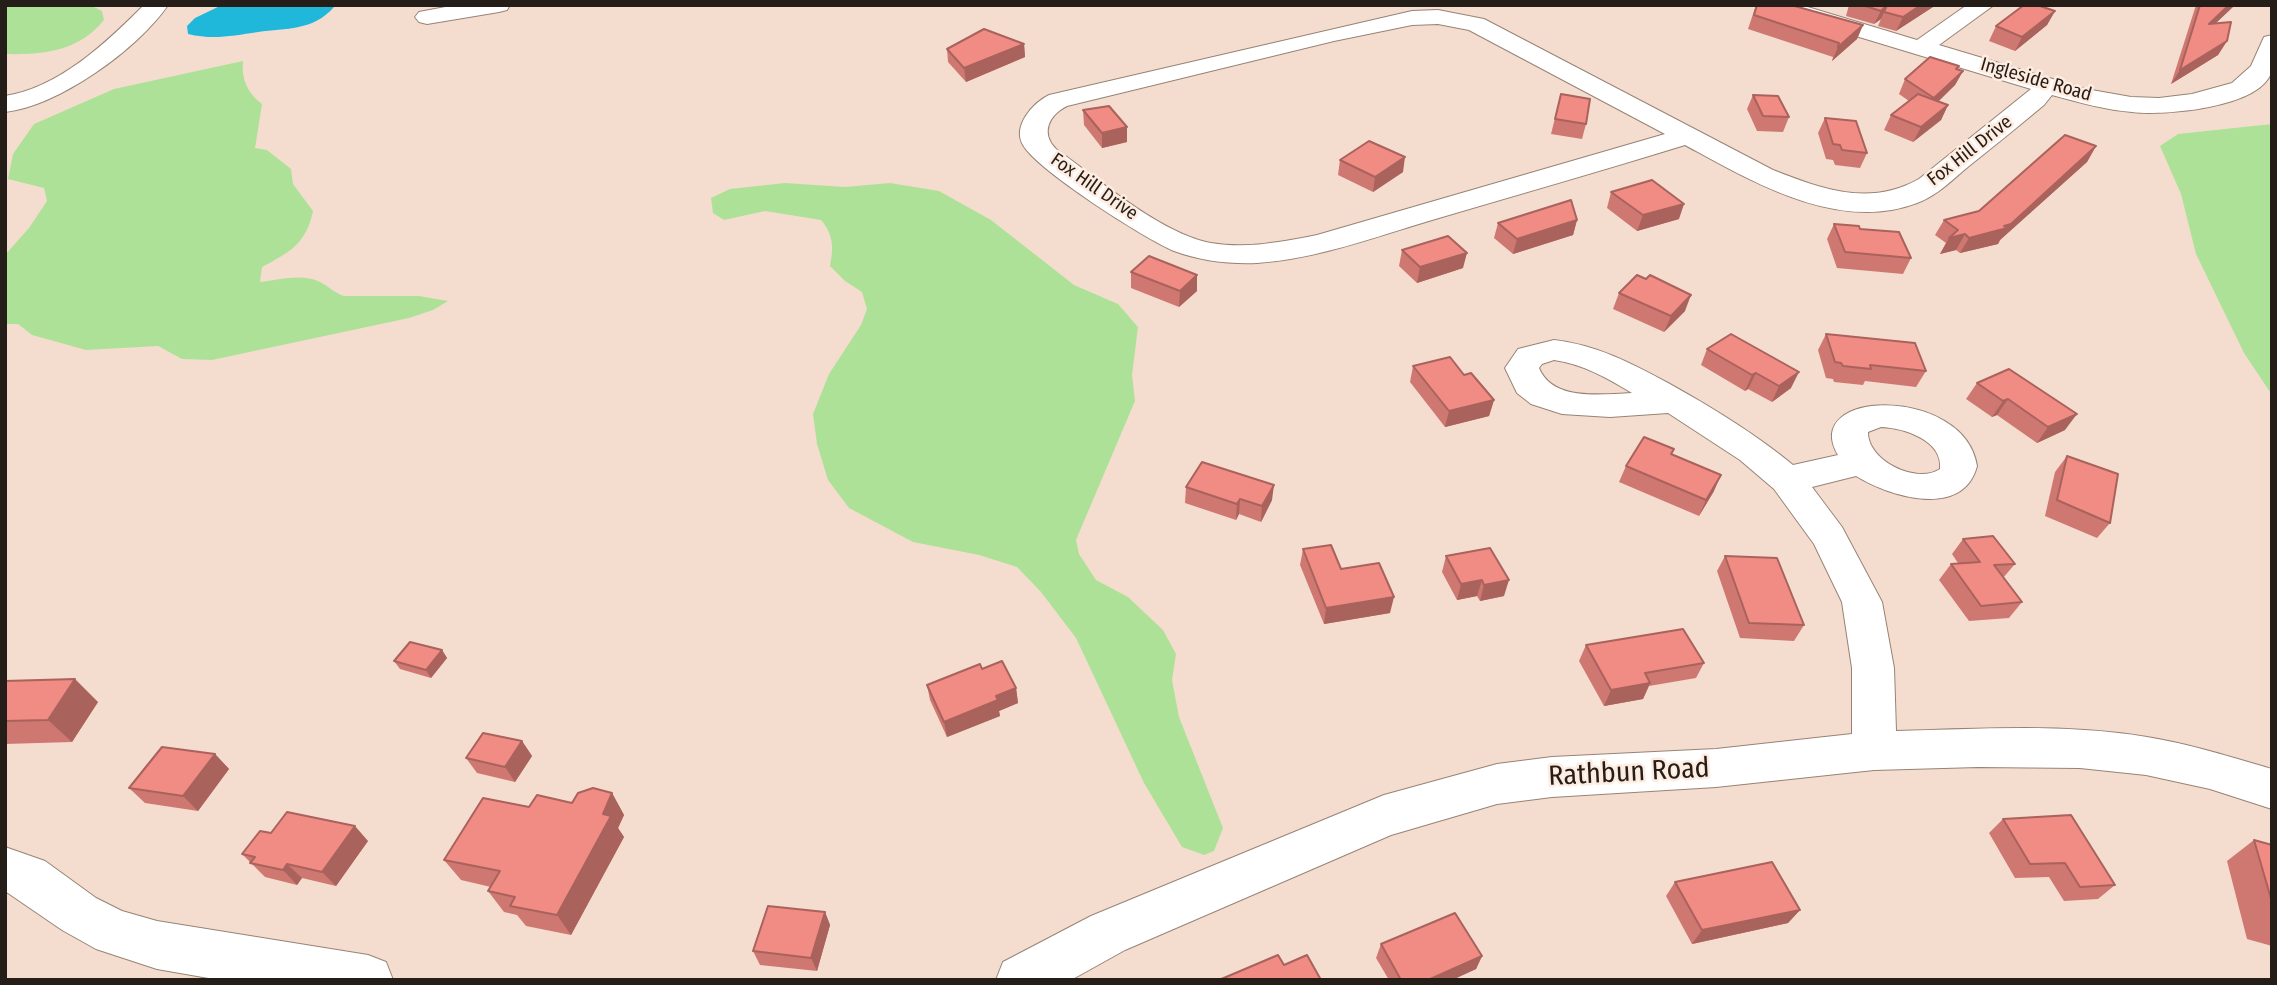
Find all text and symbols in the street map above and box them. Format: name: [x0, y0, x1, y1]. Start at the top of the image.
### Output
street label: Ingleside Road: [1978, 53, 2094, 107]
street label: Fox Hill Drive: [1923, 111, 2017, 191]
street label: Fox Hill Drive: [1046, 149, 1142, 225]
street label: Rathbun Road: [1547, 752, 1711, 794]

